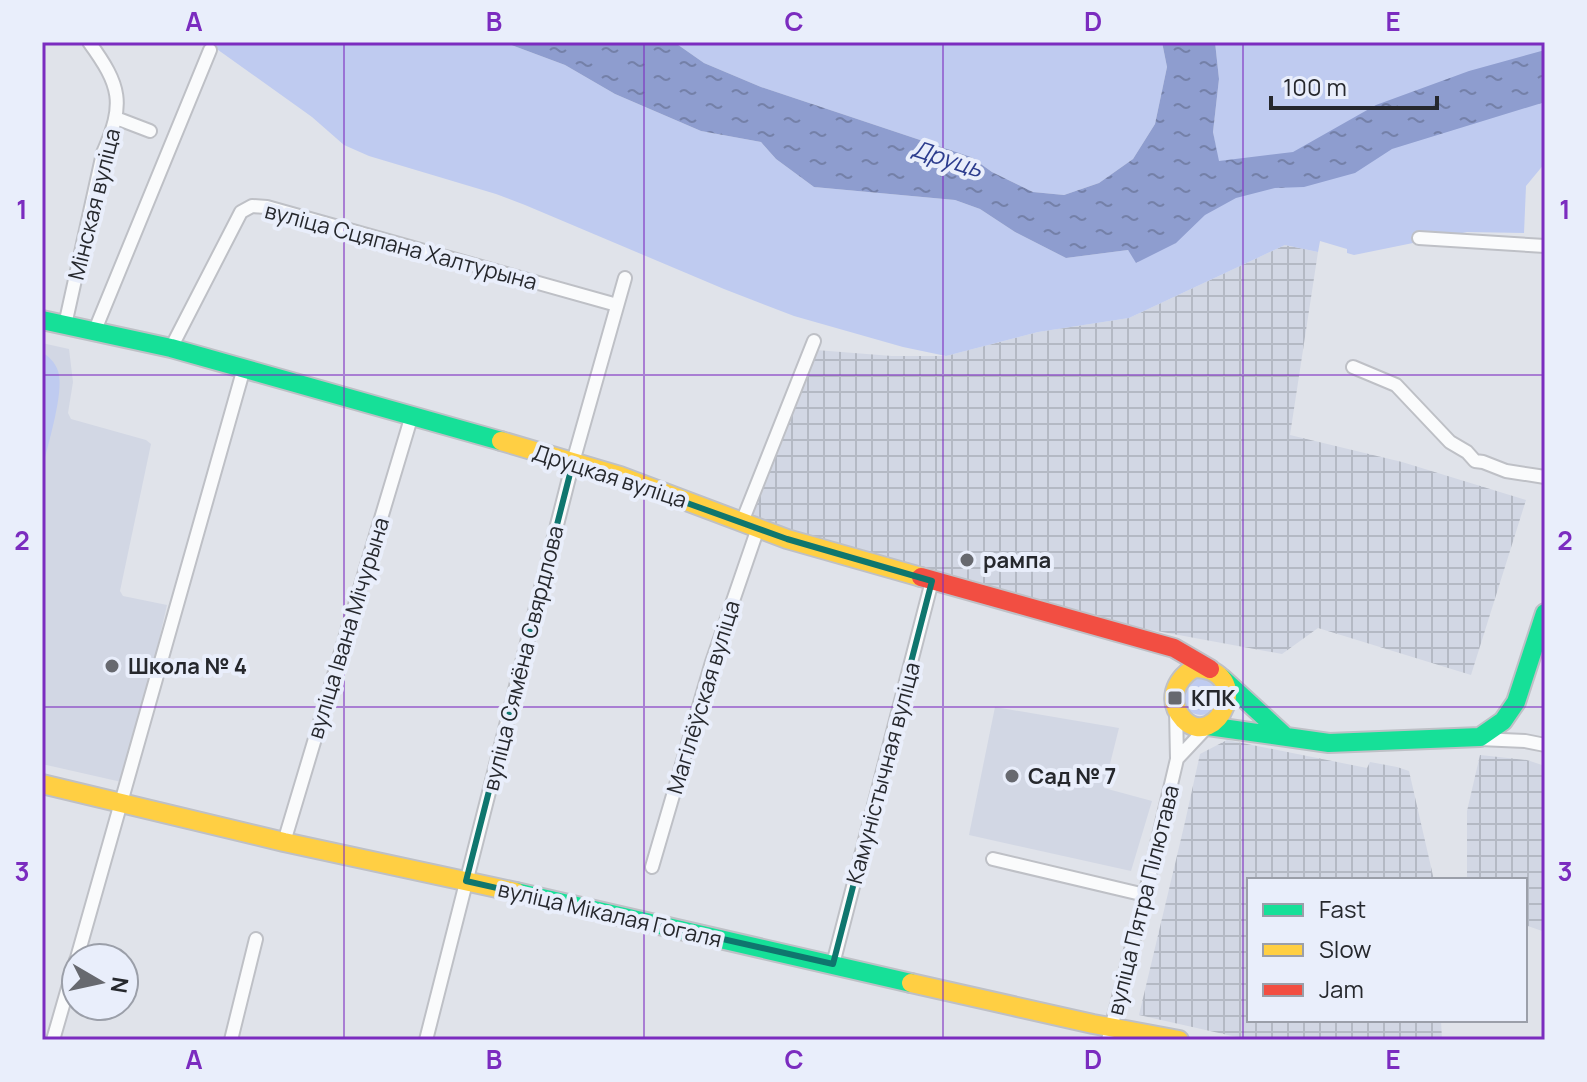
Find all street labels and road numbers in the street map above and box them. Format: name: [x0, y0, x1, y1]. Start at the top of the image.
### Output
street label: Мінская вуліца: [61, 125, 127, 283]
street label: вуліца Сцяпана Халтурына: [262, 195, 540, 297]
street label: Друцкая вуліца: [529, 437, 691, 515]
street label: вуліца Івана Мічурына: [300, 514, 396, 742]
street label: вуліца Сямёна Свярдлова: [476, 522, 570, 794]
street label: Магілёўская вуліца: [659, 597, 747, 797]
street label: Камуністычная вуліца: [839, 659, 927, 887]
street label: вуліца Пятра Пілютава: [1100, 782, 1186, 1018]
street label: вуліца Мікалая Гогаля: [495, 874, 725, 954]

